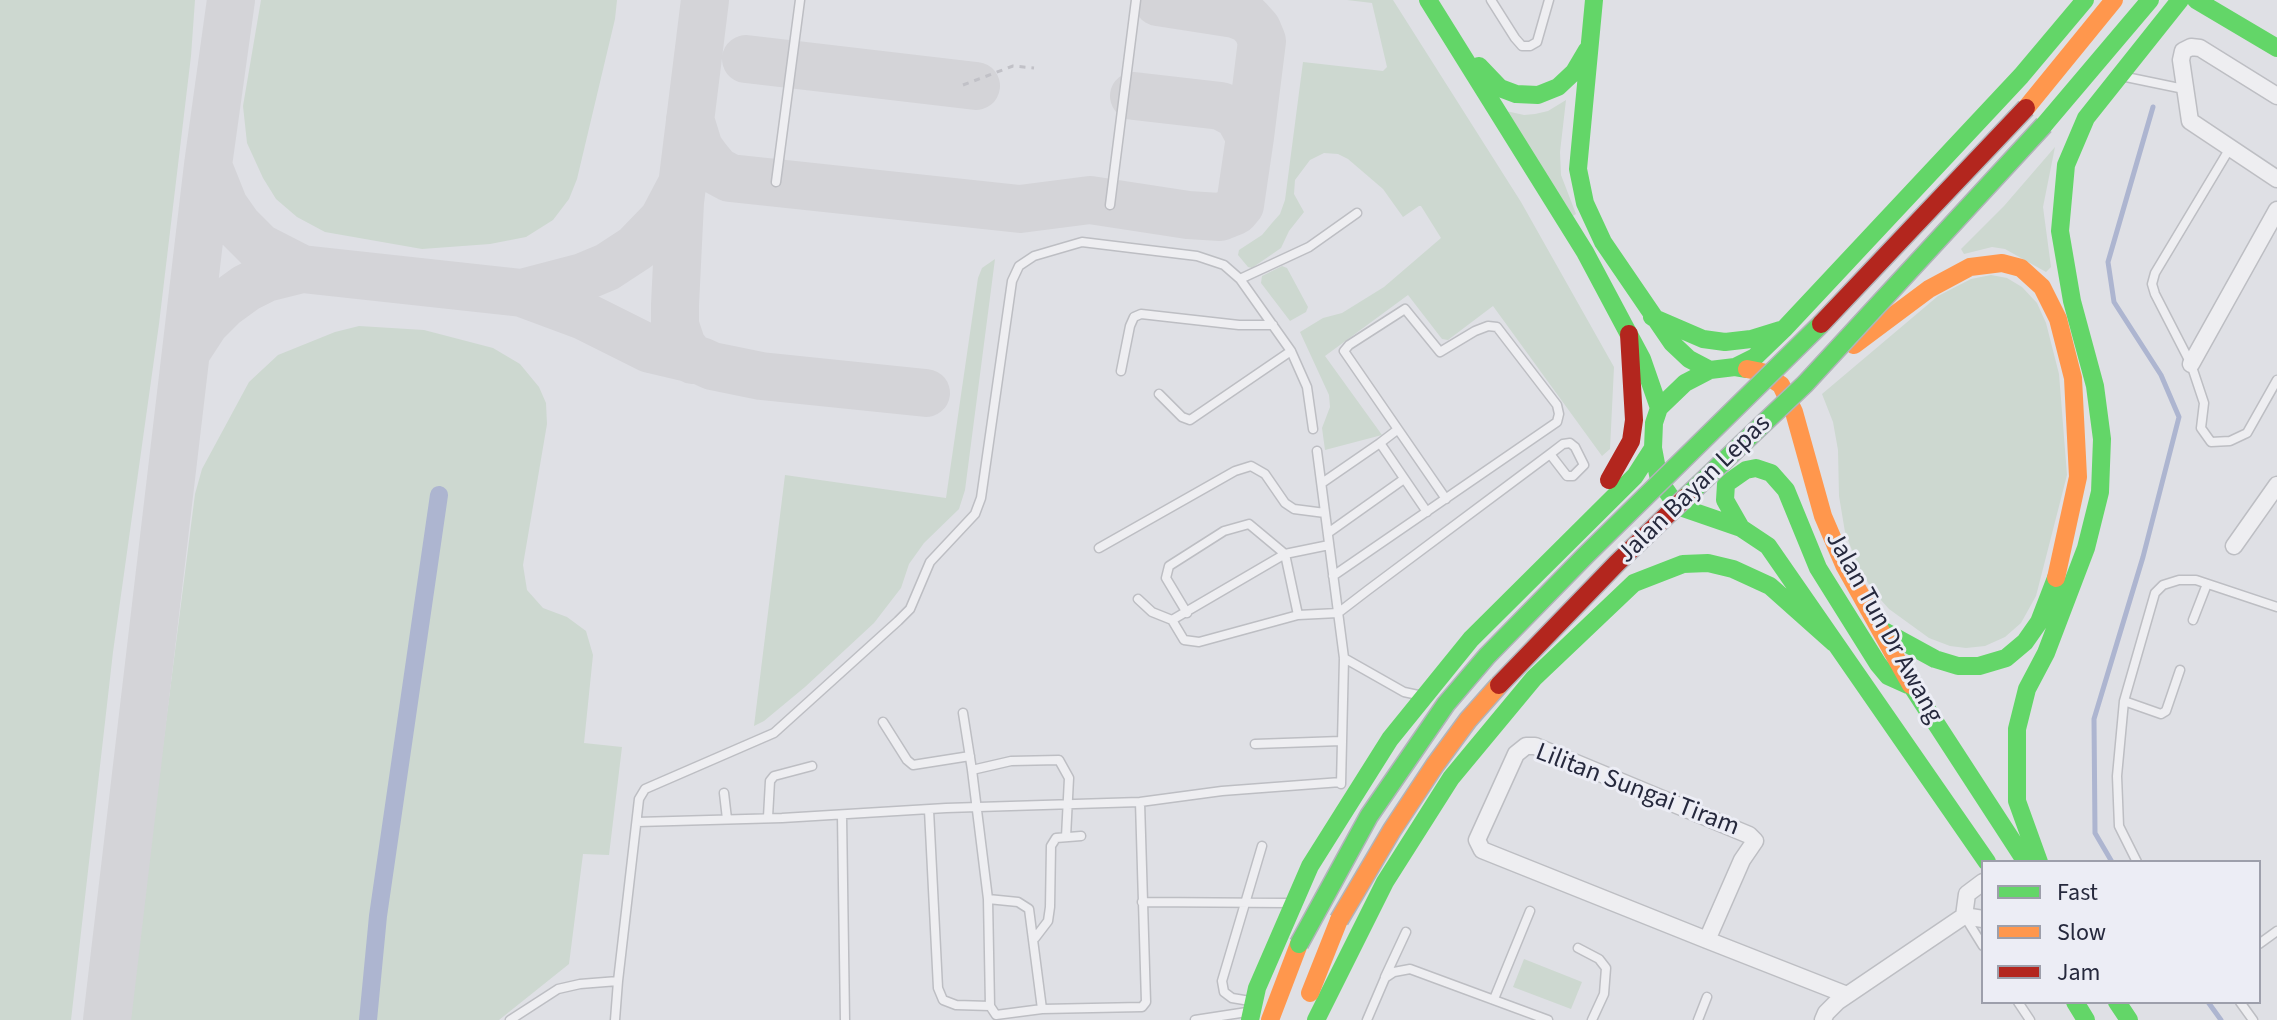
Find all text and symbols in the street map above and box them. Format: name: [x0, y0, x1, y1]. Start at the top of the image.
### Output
street label: Jalan Bayan Lepas: [1612, 409, 1778, 571]
street label: Jalan Tun Dr Awang: [1817, 527, 1949, 729]
street label: Lilitan Sungai Tiram: [1531, 738, 1743, 844]
legend: [1981, 860, 2261, 1004]
text: Fast: [2057, 875, 2098, 910]
text: Slow: [2057, 915, 2106, 950]
text: Jam: [2057, 955, 2101, 990]

